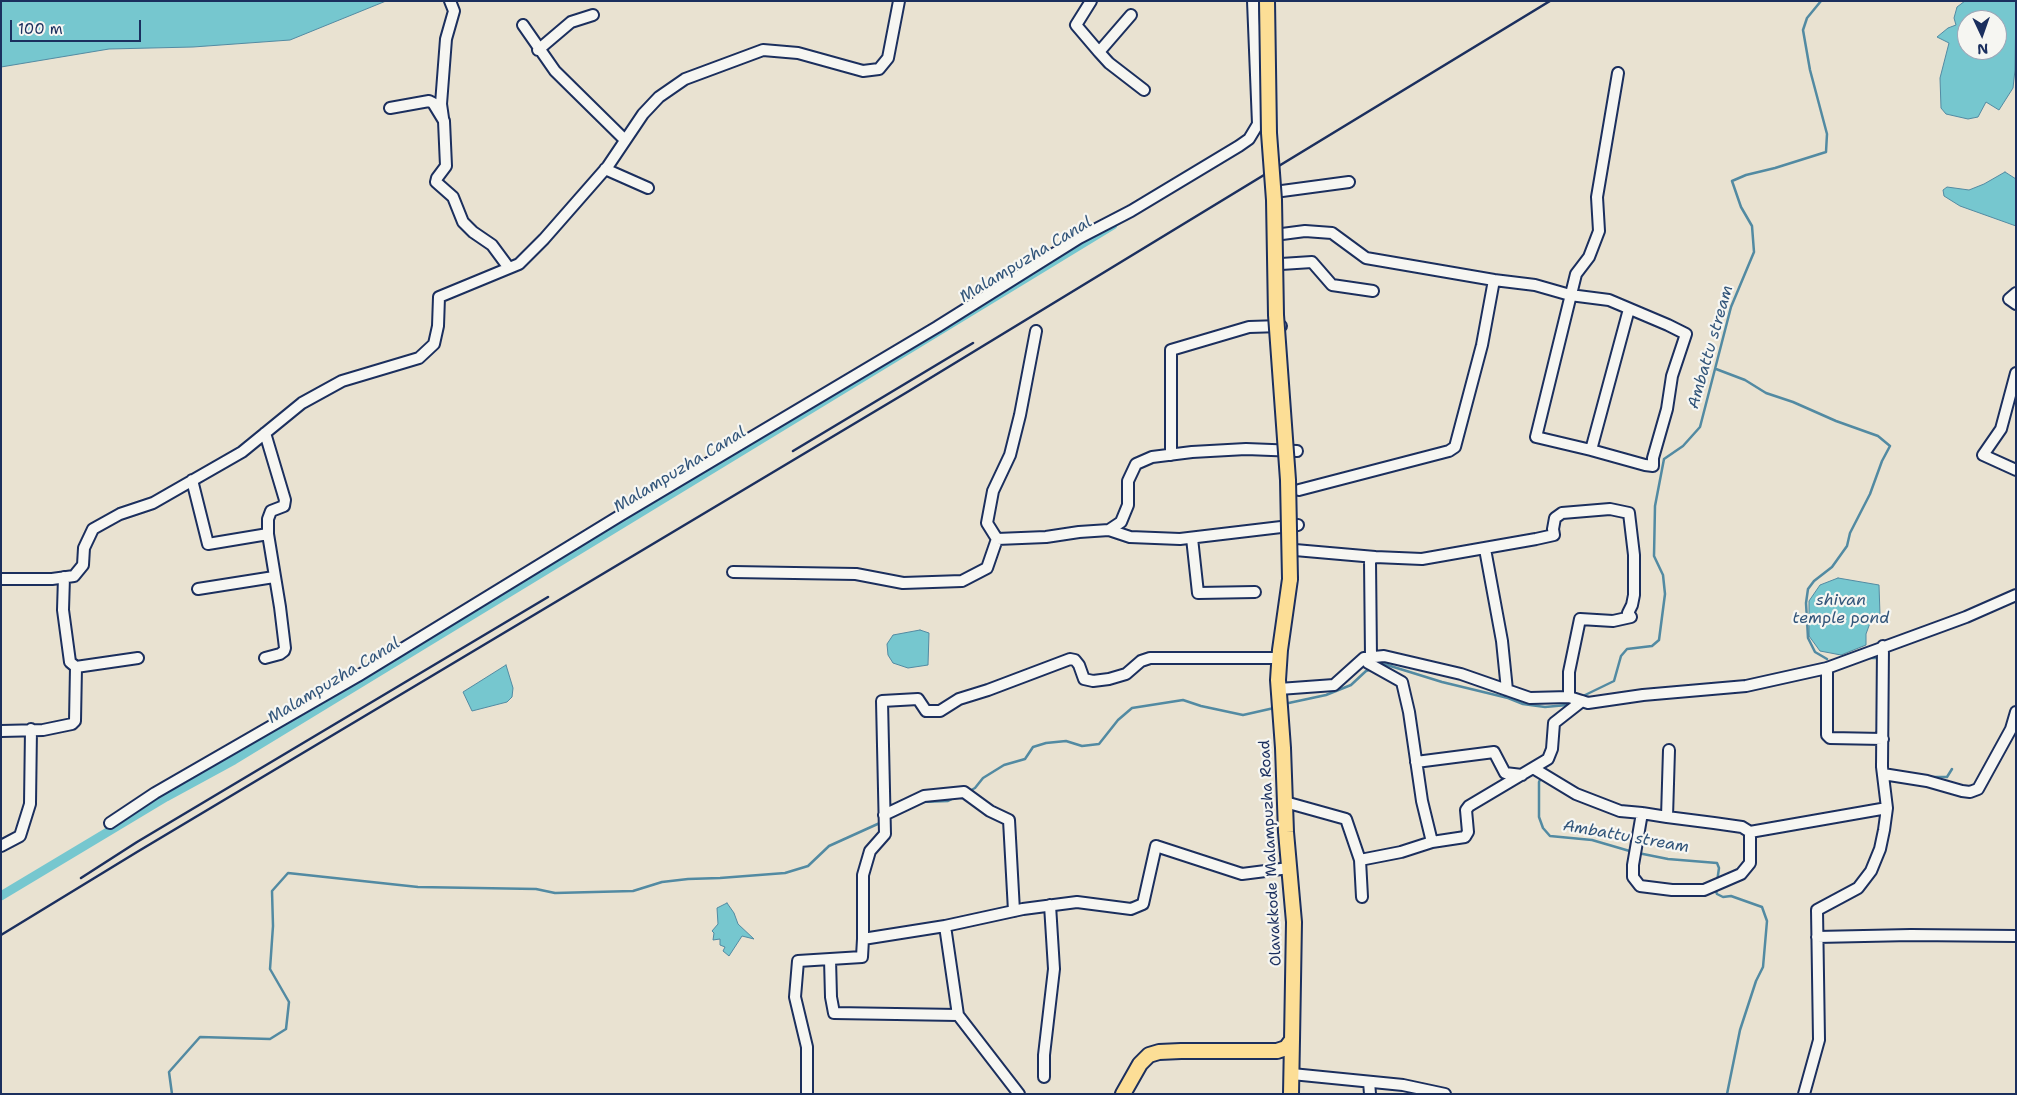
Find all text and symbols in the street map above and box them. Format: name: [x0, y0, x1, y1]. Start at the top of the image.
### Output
scale bar: [12, 10, 144, 42]
north arrow: [1957, 10, 2007, 60]
text: 100 m: [18, 19, 63, 39]
text: N: [1977, 40, 1989, 58]
water label: Malampuzha Canal: [956, 213, 1096, 307]
water label: Ambattu stream: [1684, 283, 1738, 411]
water label: Malampuzha Canal: [610, 423, 750, 517]
water label: shivan temple pond: [1793, 591, 1889, 629]
water label: Malampuzha Canal: [264, 634, 404, 728]
street label: Olavakkode Malampuzha Road: [1256, 739, 1286, 967]
water label: Ambattu stream: [1561, 816, 1691, 858]

